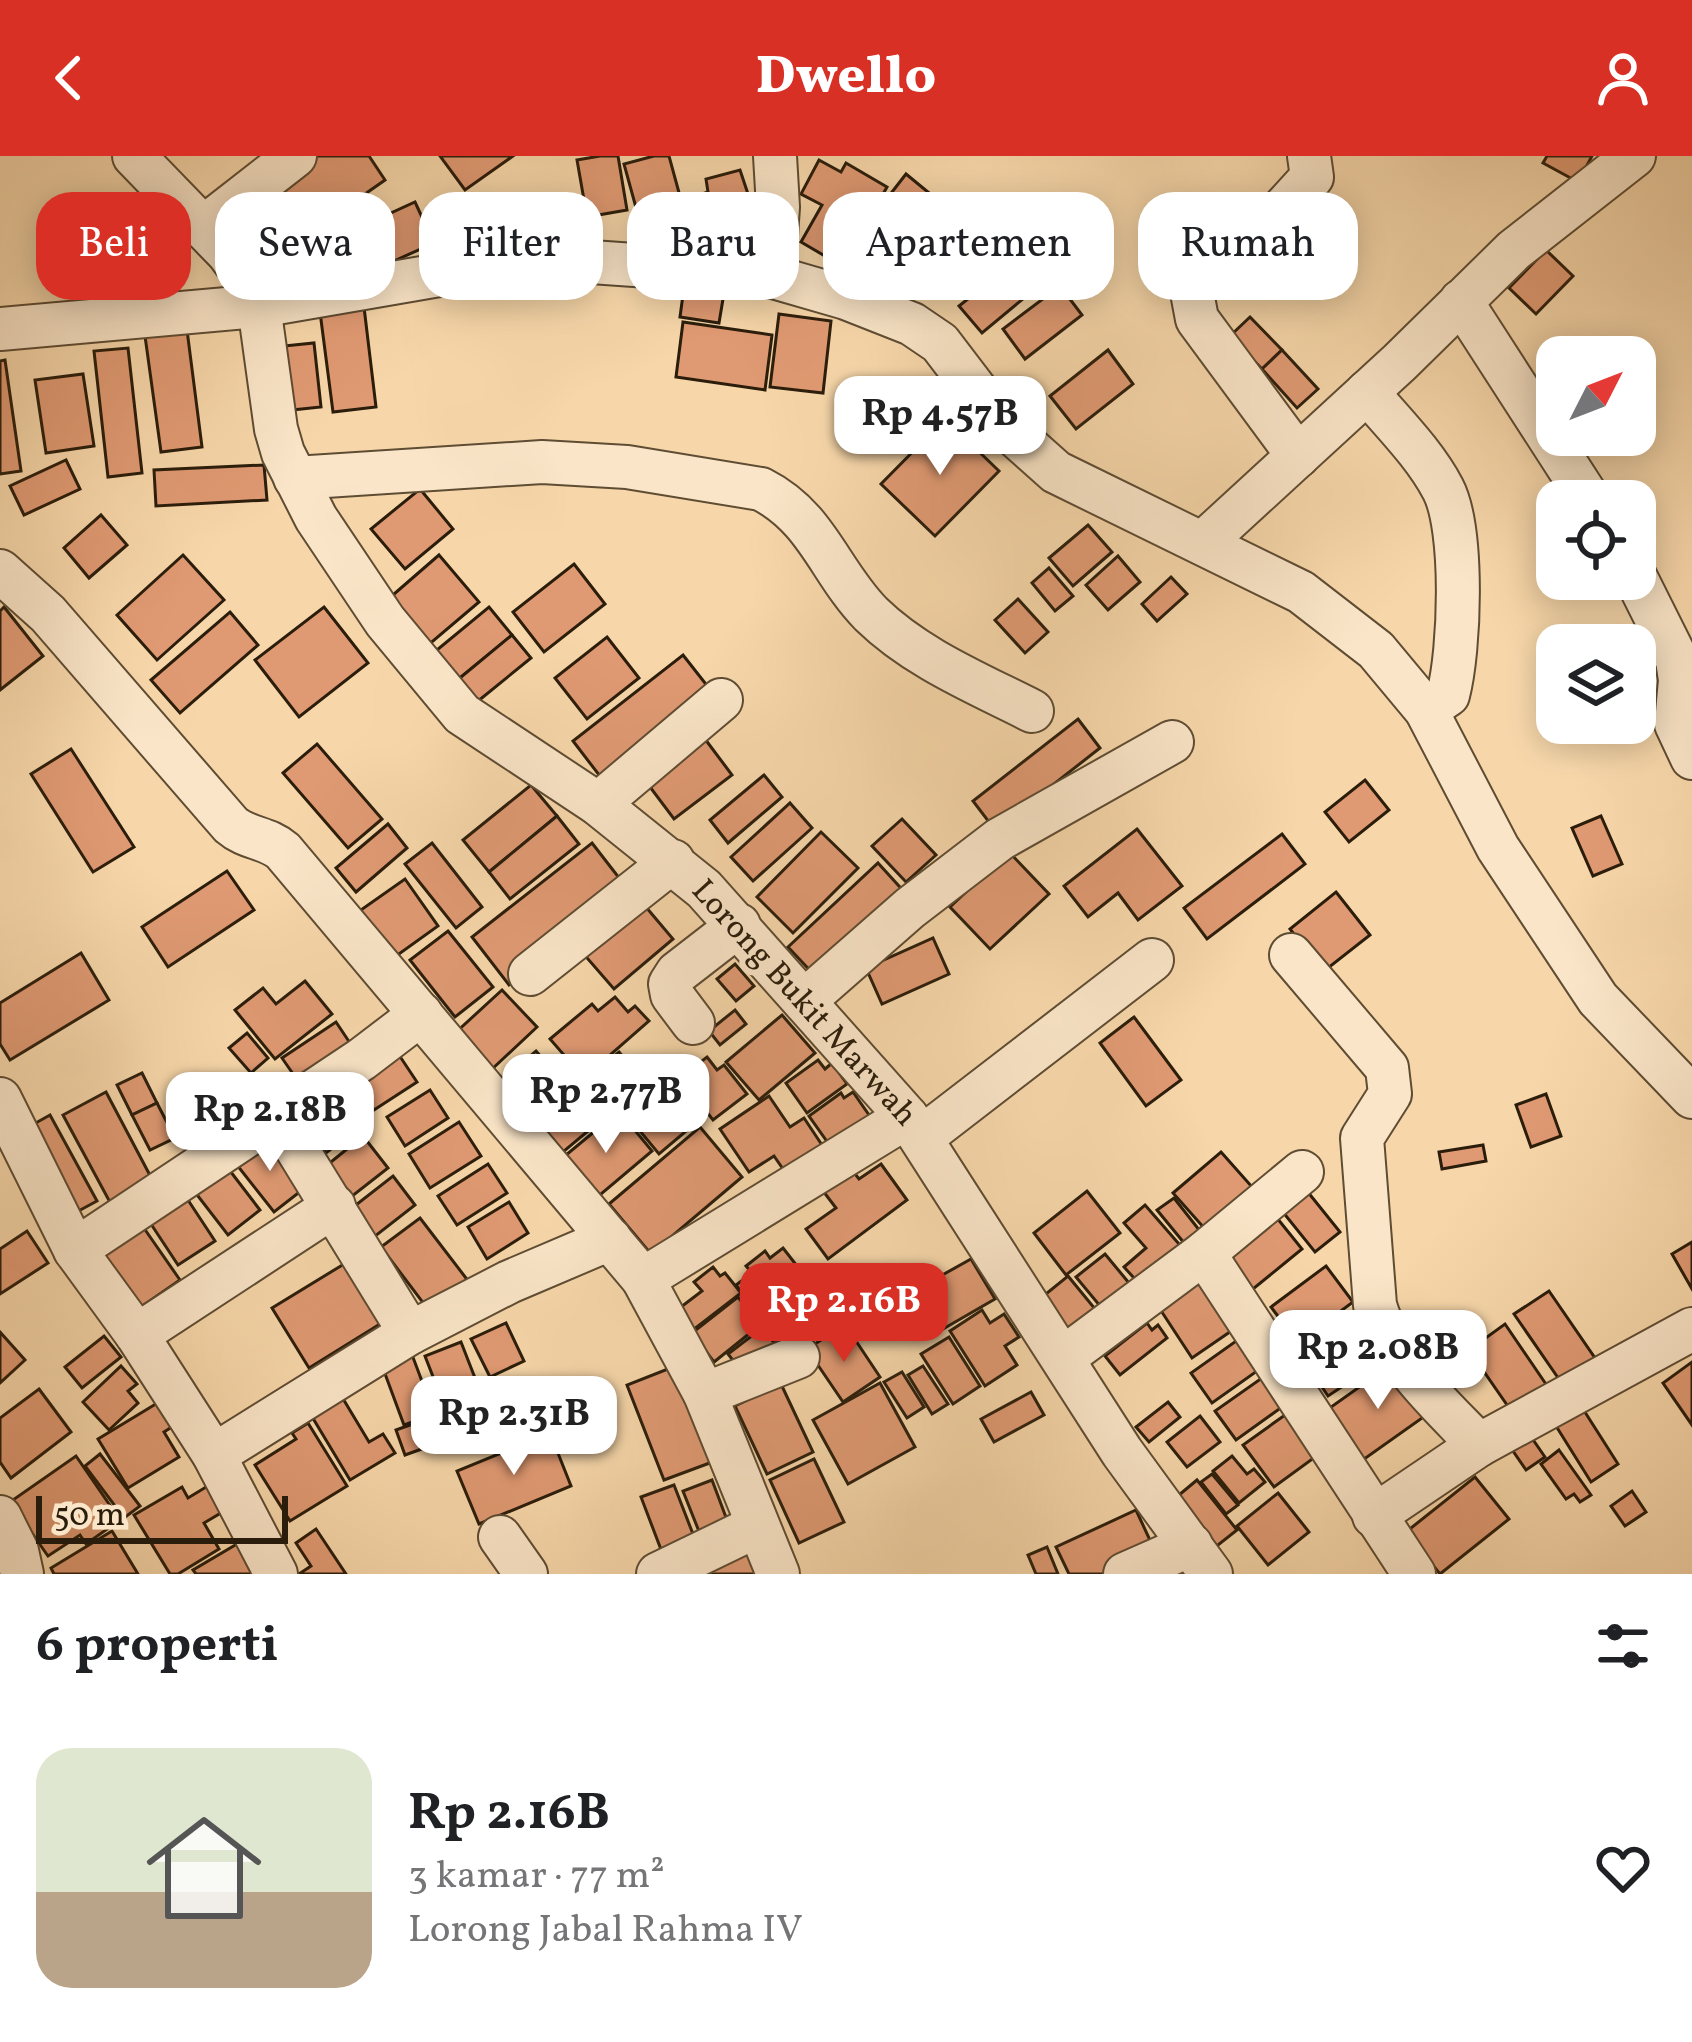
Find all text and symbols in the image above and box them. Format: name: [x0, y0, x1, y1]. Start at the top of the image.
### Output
text: Dwello: [756, 41, 936, 116]
icon: back: [36, 45, 102, 111]
icon: person: [1590, 45, 1656, 111]
chip: Beli: [36, 192, 191, 300]
chip: Sewa: [215, 192, 395, 300]
chip: Filter: [419, 192, 603, 300]
chip: Baru: [627, 192, 799, 300]
chip: Apartemen: [823, 192, 1114, 300]
chip: Rumah: [1138, 192, 1358, 300]
north arrow: [1536, 336, 1656, 456]
map controls: [1536, 336, 1656, 744]
pin: Rp 4.57B: [816, 376, 1064, 478]
text: Rp 4.57B: [861, 388, 1019, 442]
button: locate: [1536, 480, 1656, 600]
button: layers: [1536, 624, 1656, 744]
street label: Lorong Bukit Marwah: [679, 870, 927, 1138]
pin: Rp 2.77B: [482, 1054, 730, 1156]
text: Rp 2.77B: [529, 1066, 683, 1120]
pin: Rp 2.18B: [146, 1072, 394, 1174]
text: Rp 2.18B: [193, 1084, 347, 1138]
pin: Rp 2.16B: [720, 1263, 968, 1365]
text: Rp 2.16B: [767, 1275, 921, 1329]
pin: Rp 2.08B: [1254, 1310, 1502, 1412]
text: Rp 2.08B: [1297, 1322, 1459, 1376]
pin: Rp 2.31B: [390, 1376, 638, 1478]
text: Rp 2.31B: [438, 1388, 590, 1442]
scale bar: [36, 1490, 288, 1543]
text: 50 m: [54, 1494, 125, 1540]
text: 6 properti: [36, 1611, 279, 1682]
icon: filters: [1590, 1613, 1656, 1679]
text: Rp 2.16B: [408, 1779, 610, 1850]
icon: home: [132, 1796, 276, 1940]
icon: heart: [1590, 1835, 1656, 1901]
text: 3 kamar · 77 m²: [408, 1850, 665, 1904]
text: Lorong Jabal Rahma IV: [408, 1904, 803, 1958]

